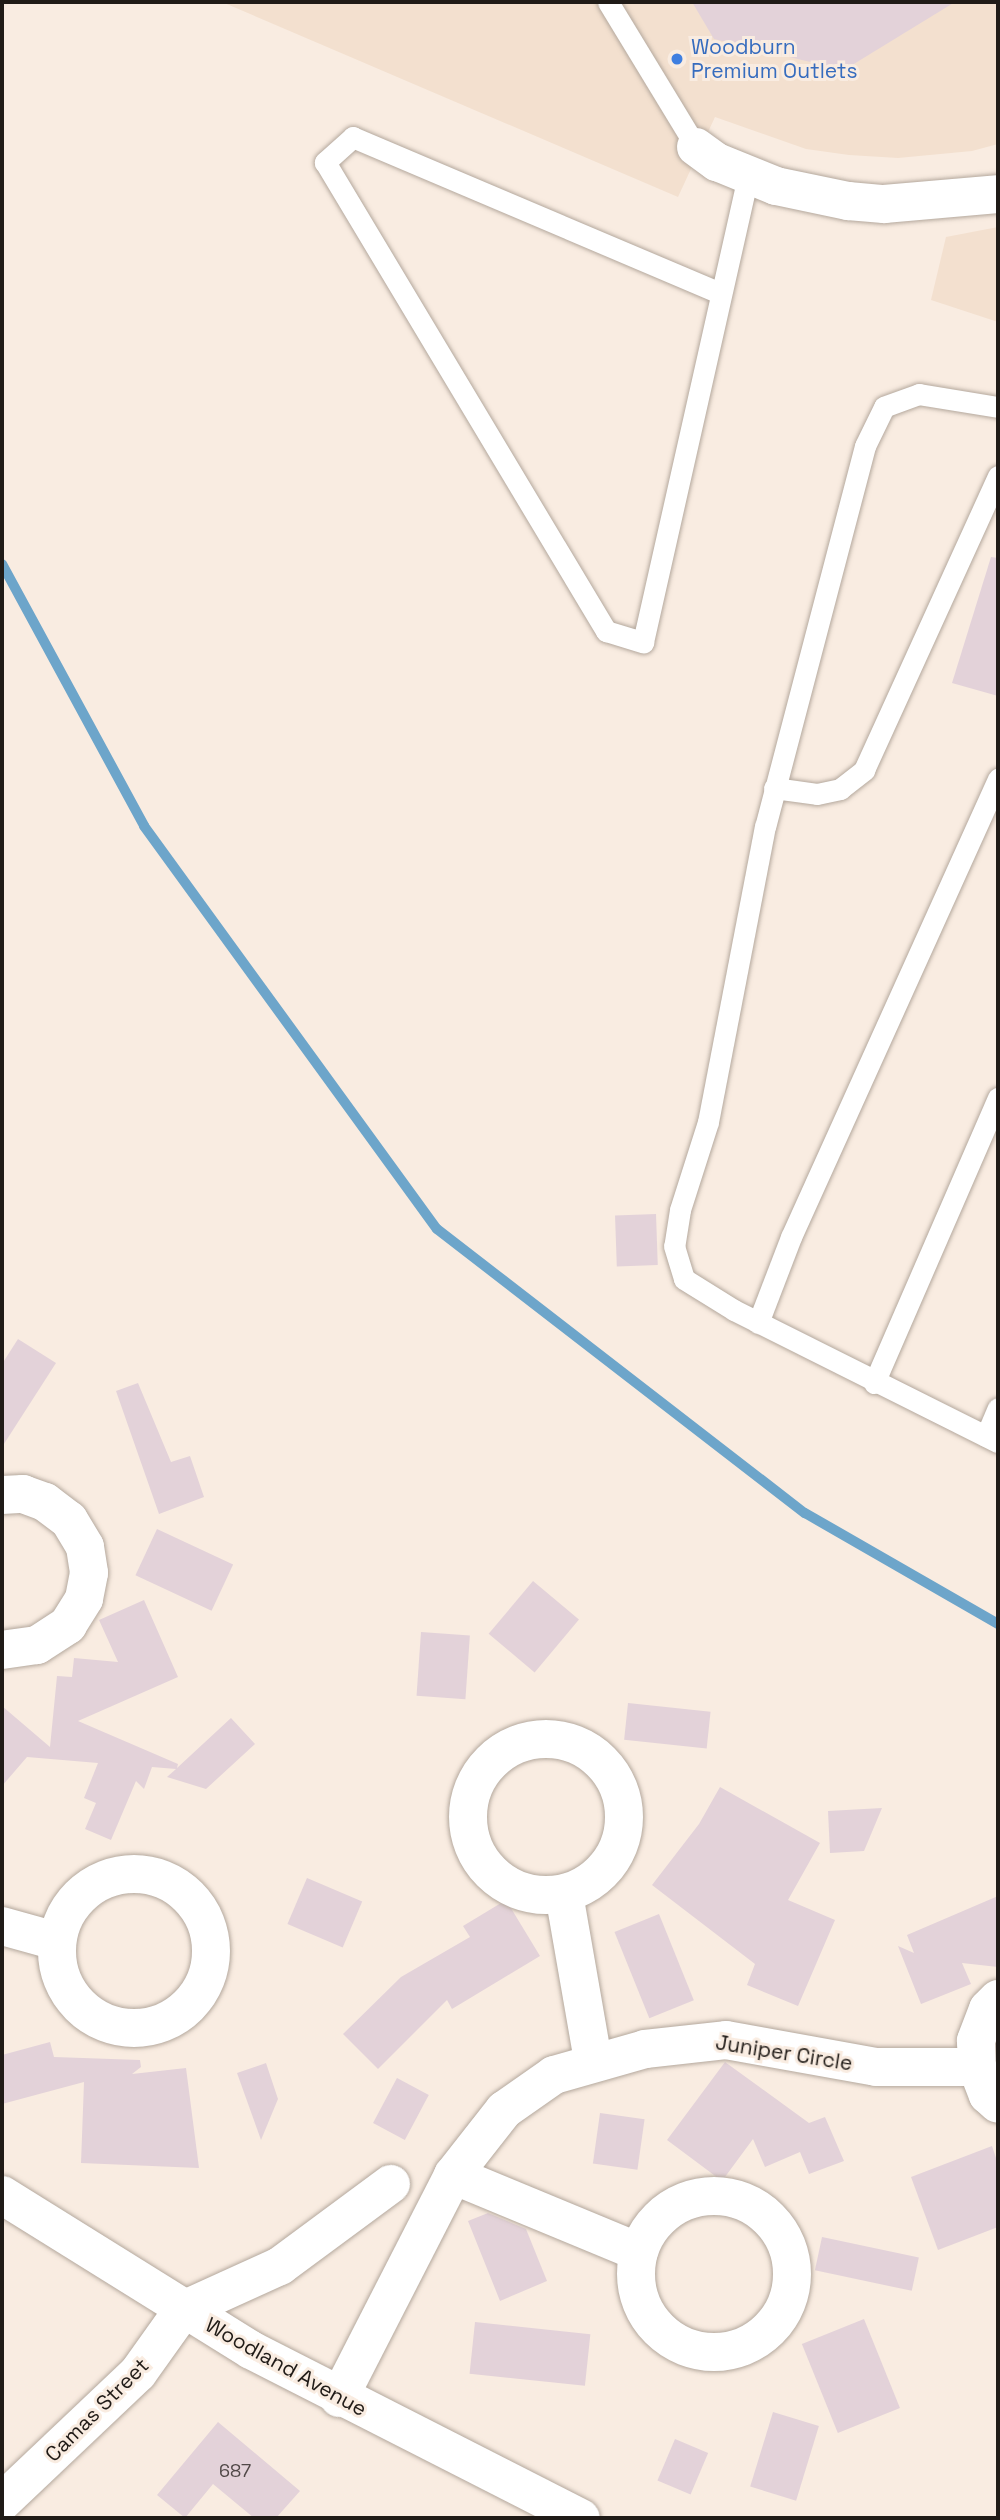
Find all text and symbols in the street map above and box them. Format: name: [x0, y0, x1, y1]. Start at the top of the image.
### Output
place label: Woodburn Premium Outlets: [691, 34, 858, 84]
marker: Woodburn Premium Outlets: [669, 51, 685, 67]
street label: Juniper Circle: [714, 2030, 854, 2076]
street label: Woodland Avenue: [201, 2312, 371, 2422]
street label: Camas Street: [40, 2353, 154, 2467]
house number: 687: [219, 2460, 251, 2482]

